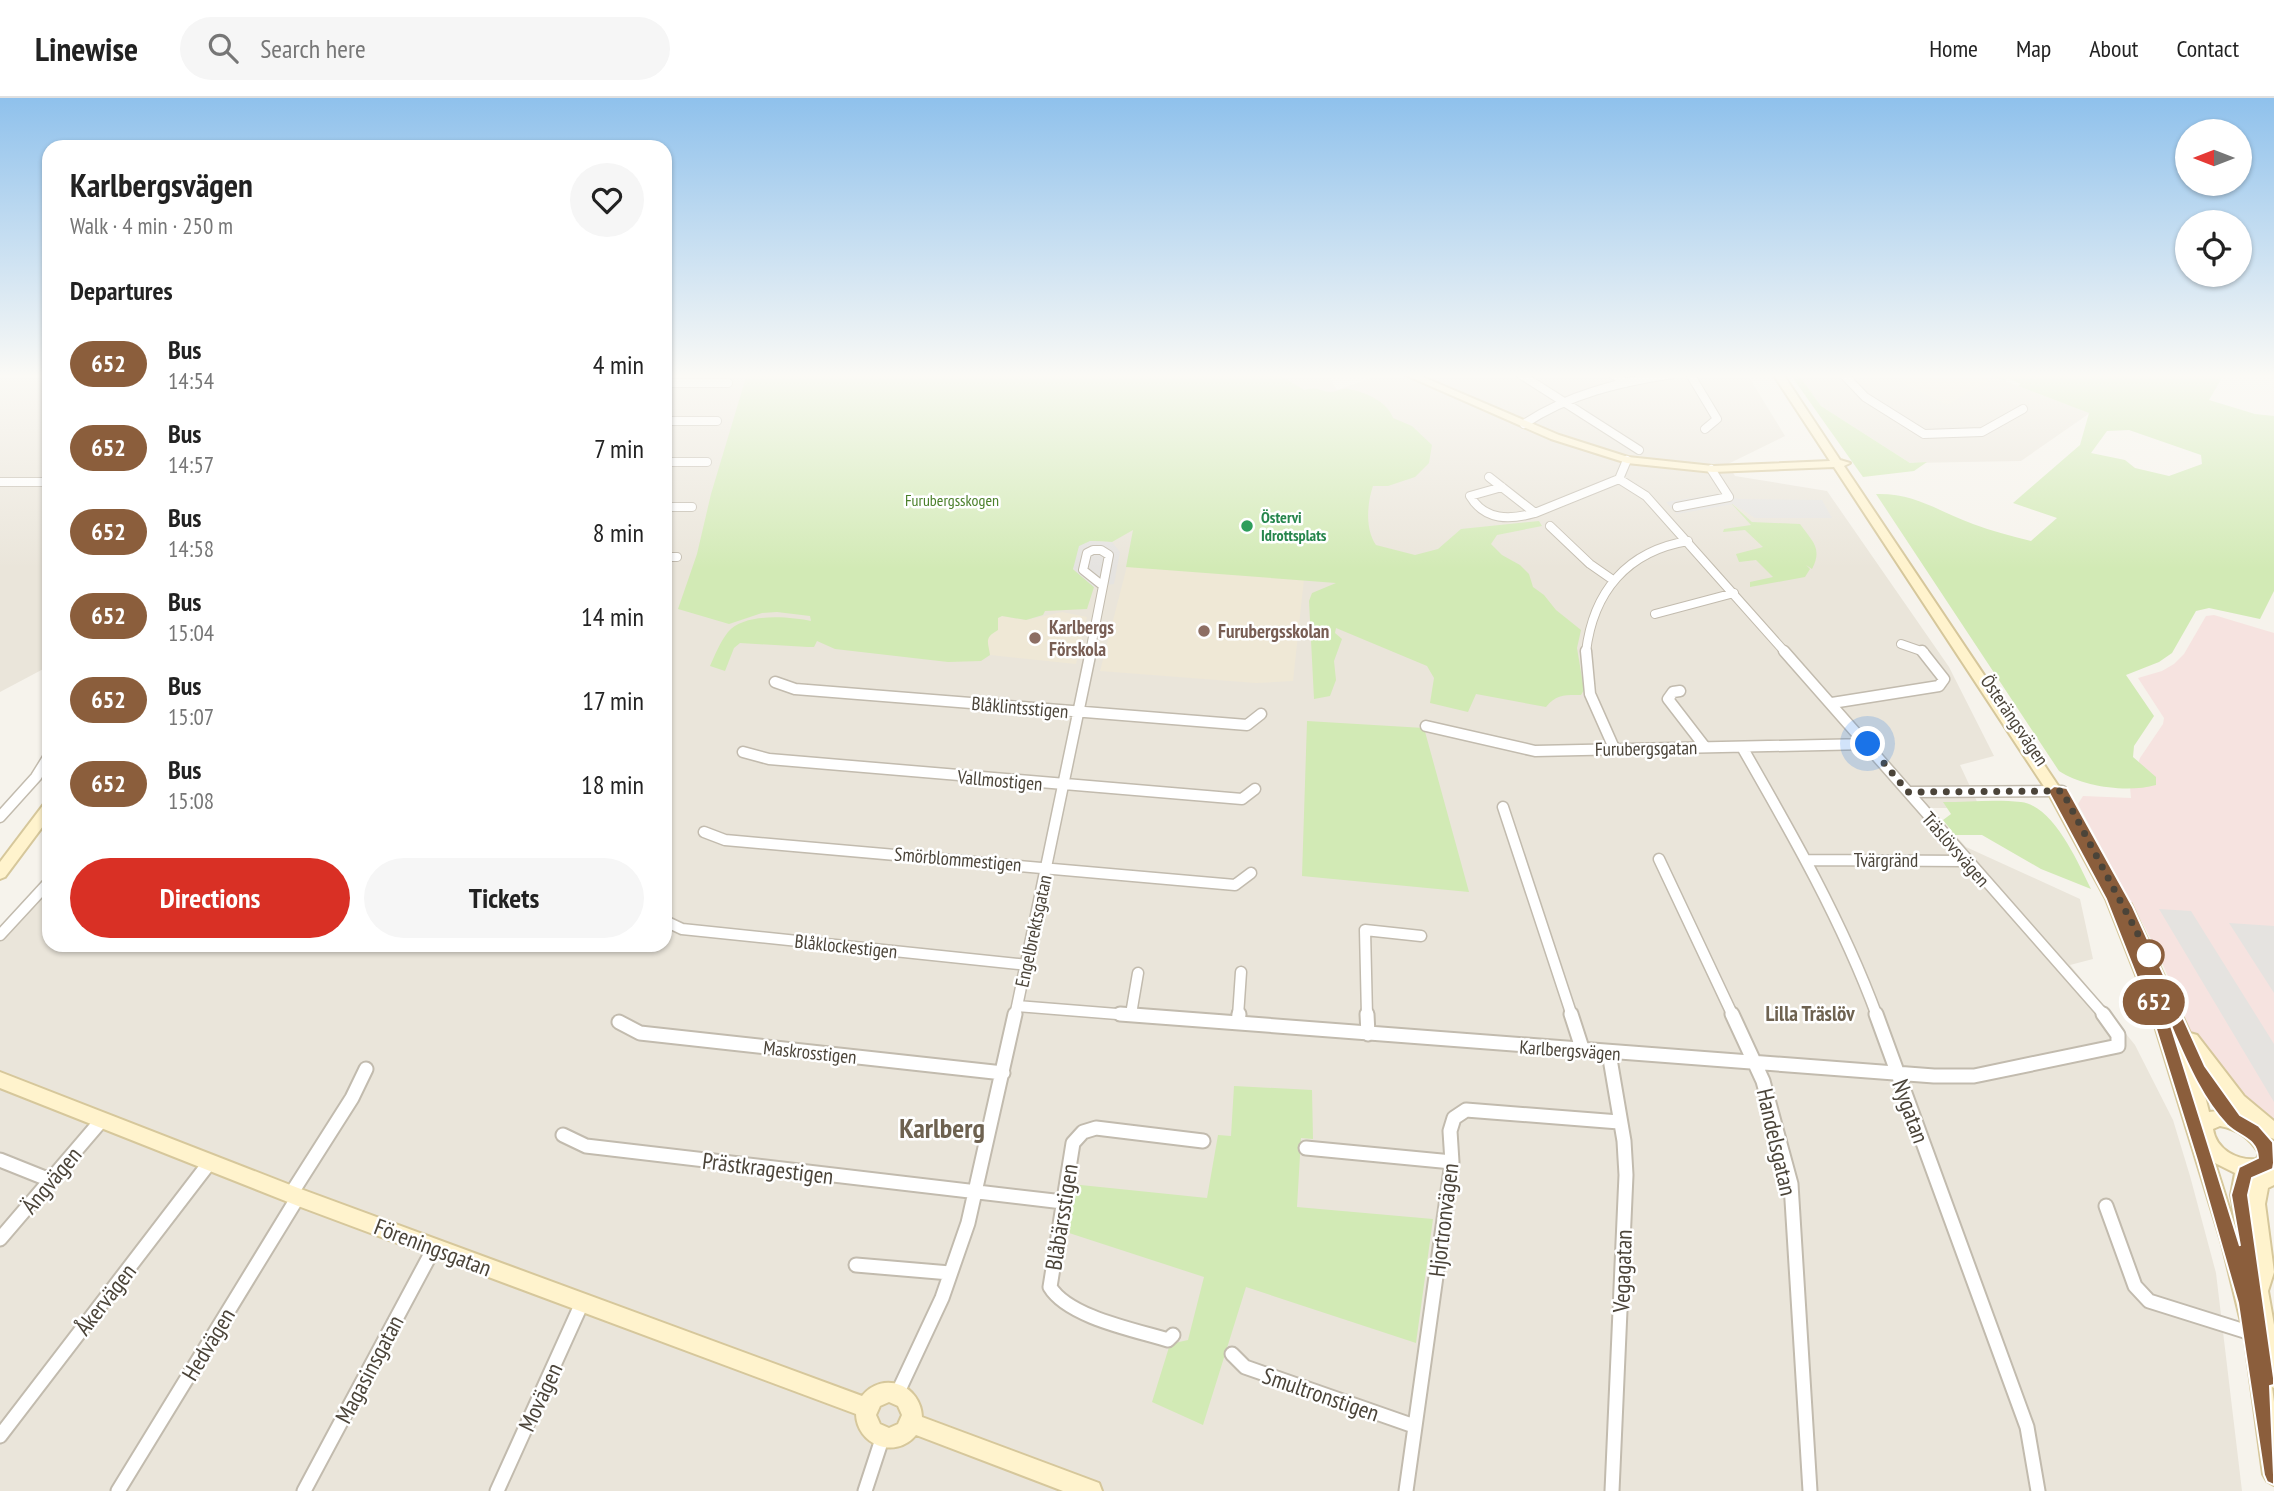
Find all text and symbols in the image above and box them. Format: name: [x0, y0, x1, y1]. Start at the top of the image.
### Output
search box: [180, 17, 670, 80]
text: Linewise: [35, 27, 138, 70]
icon: search: [204, 29, 242, 67]
text: Search here: [260, 32, 366, 65]
text: Home: [1929, 33, 1978, 64]
text: Map: [2016, 33, 2051, 64]
text: About: [2089, 33, 2138, 64]
text: Contact: [2176, 33, 2239, 64]
north arrow: [2175, 119, 2252, 196]
map controls: [2175, 119, 2252, 287]
text: Karlbergsvägen: [70, 163, 253, 206]
button: heart: [570, 163, 644, 237]
button: locate: [2175, 210, 2252, 287]
text: Walk · 4 min · 250 m: [70, 211, 233, 240]
text: Departures: [70, 274, 173, 307]
text: Bus: [168, 333, 201, 366]
text: 652: [91, 348, 126, 379]
text: 4 min: [593, 348, 644, 381]
text: 14:54: [168, 366, 214, 395]
text: Bus: [168, 417, 201, 450]
text: 652: [91, 432, 126, 463]
text: 7 min: [594, 432, 644, 465]
text: 14:57: [168, 450, 214, 479]
park label: Furubergsskogen: [905, 490, 999, 510]
text: Bus: [168, 501, 201, 534]
place label: Östervi Idrottsplats: [1261, 507, 1327, 545]
text: 652: [91, 516, 126, 547]
text: 8 min: [593, 516, 644, 549]
marker: Östervi Idrottsplats: [1239, 518, 1255, 534]
text: 14:58: [168, 534, 214, 563]
text: Bus: [168, 585, 201, 618]
text: 652: [91, 600, 126, 631]
text: 14 min: [581, 600, 644, 633]
place label: Karlbergs Förskola: [1049, 615, 1114, 661]
text: 15:04: [168, 618, 214, 647]
place label: Furubergsskolan: [1218, 619, 1329, 643]
marker: Furubergsskolan: [1196, 623, 1212, 639]
marker: Karlbergs Förskola: [1027, 630, 1043, 646]
text: Bus: [168, 669, 201, 702]
street label: Österängsvägen: [1976, 670, 2054, 770]
text: 652: [91, 684, 126, 715]
text: 17 min: [582, 684, 644, 717]
street label: Blåklintsstigen: [971, 691, 1069, 723]
text: 15:07: [168, 702, 214, 731]
your location: [1850, 726, 1885, 761]
street label: Furubergsgatan: [1595, 735, 1697, 761]
text: Bus: [168, 753, 201, 786]
street label: Vallmostigen: [956, 764, 1043, 796]
text: 652: [91, 768, 126, 799]
text: 18 min: [581, 768, 644, 801]
text: 15:08: [168, 786, 214, 815]
street label: Träslövsvägen: [1917, 807, 1995, 891]
street label: Smörblommestigen: [893, 841, 1023, 877]
street label: Tvärgränd: [1854, 848, 1918, 872]
button: Directions: [70, 858, 350, 938]
button: Tickets: [364, 858, 644, 938]
street label: Engelbrektsgatan: [1009, 873, 1057, 989]
street label: Blåklockestigen: [794, 929, 898, 963]
unlabelled marker: [2134, 940, 2164, 970]
line badge: 652: [2114, 979, 2194, 1025]
text: 652: [2137, 986, 2171, 1017]
district label: Lilla Träslöv: [1765, 1000, 1855, 1027]
street label: Karlbergsvägen: [1519, 1034, 1621, 1066]
street label: Maskrosstigen: [762, 1035, 858, 1069]
street label: Nygatan: [1886, 1075, 1936, 1147]
street label: Handelsgatan: [1751, 1086, 1803, 1198]
district label: Karlberg: [899, 1109, 985, 1146]
street label: Ängvägen: [15, 1141, 87, 1219]
street label: Prästkragestigen: [701, 1146, 835, 1190]
street label: Hjortronvägen: [1422, 1161, 1464, 1279]
street label: Blåbärsstigen: [1038, 1162, 1084, 1272]
street label: Föreningsgatan: [370, 1211, 496, 1283]
street label: Vegagatan: [1606, 1229, 1638, 1314]
street label: Åkervägen: [68, 1257, 142, 1341]
street label: Hedvägen: [175, 1302, 241, 1386]
street label: Magasinsgatan: [328, 1310, 410, 1428]
street label: Movägen: [512, 1358, 568, 1436]
street label: Smultronstigen: [1259, 1361, 1383, 1427]

